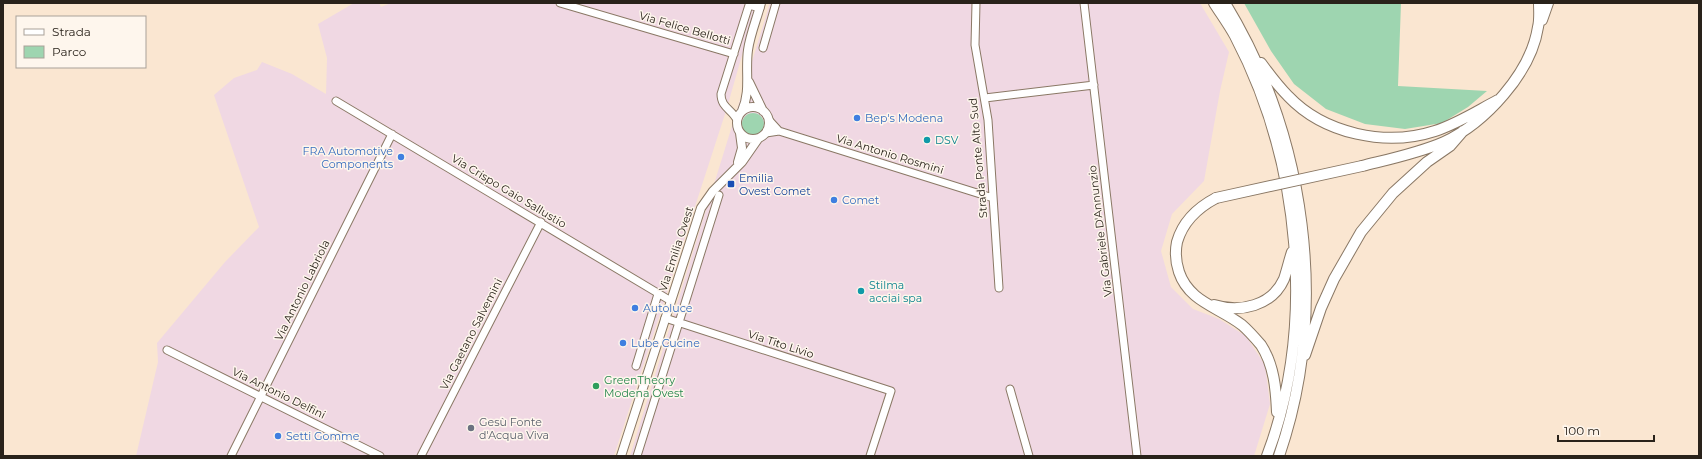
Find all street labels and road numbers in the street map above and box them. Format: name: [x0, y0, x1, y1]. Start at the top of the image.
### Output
street label: Via Felice Bellotti: [638, 8, 732, 48]
street label: Strada Ponte Alto Sud: [966, 97, 990, 219]
street label: Via Antonio Rosmini: [835, 131, 945, 177]
street label: Via Crispo Gaio Sallustio: [449, 151, 569, 231]
street label: Via Gabriele D'Annunzio: [1085, 164, 1115, 298]
street label: Via Emilia Ovest: [656, 204, 697, 293]
street label: Via Antonio Labriola: [271, 237, 333, 343]
street label: Via Gaetano Salvemini: [437, 276, 505, 392]
street label: Via Tito Livio: [746, 327, 816, 361]
street label: Via Antonio Delfini: [230, 364, 328, 422]

